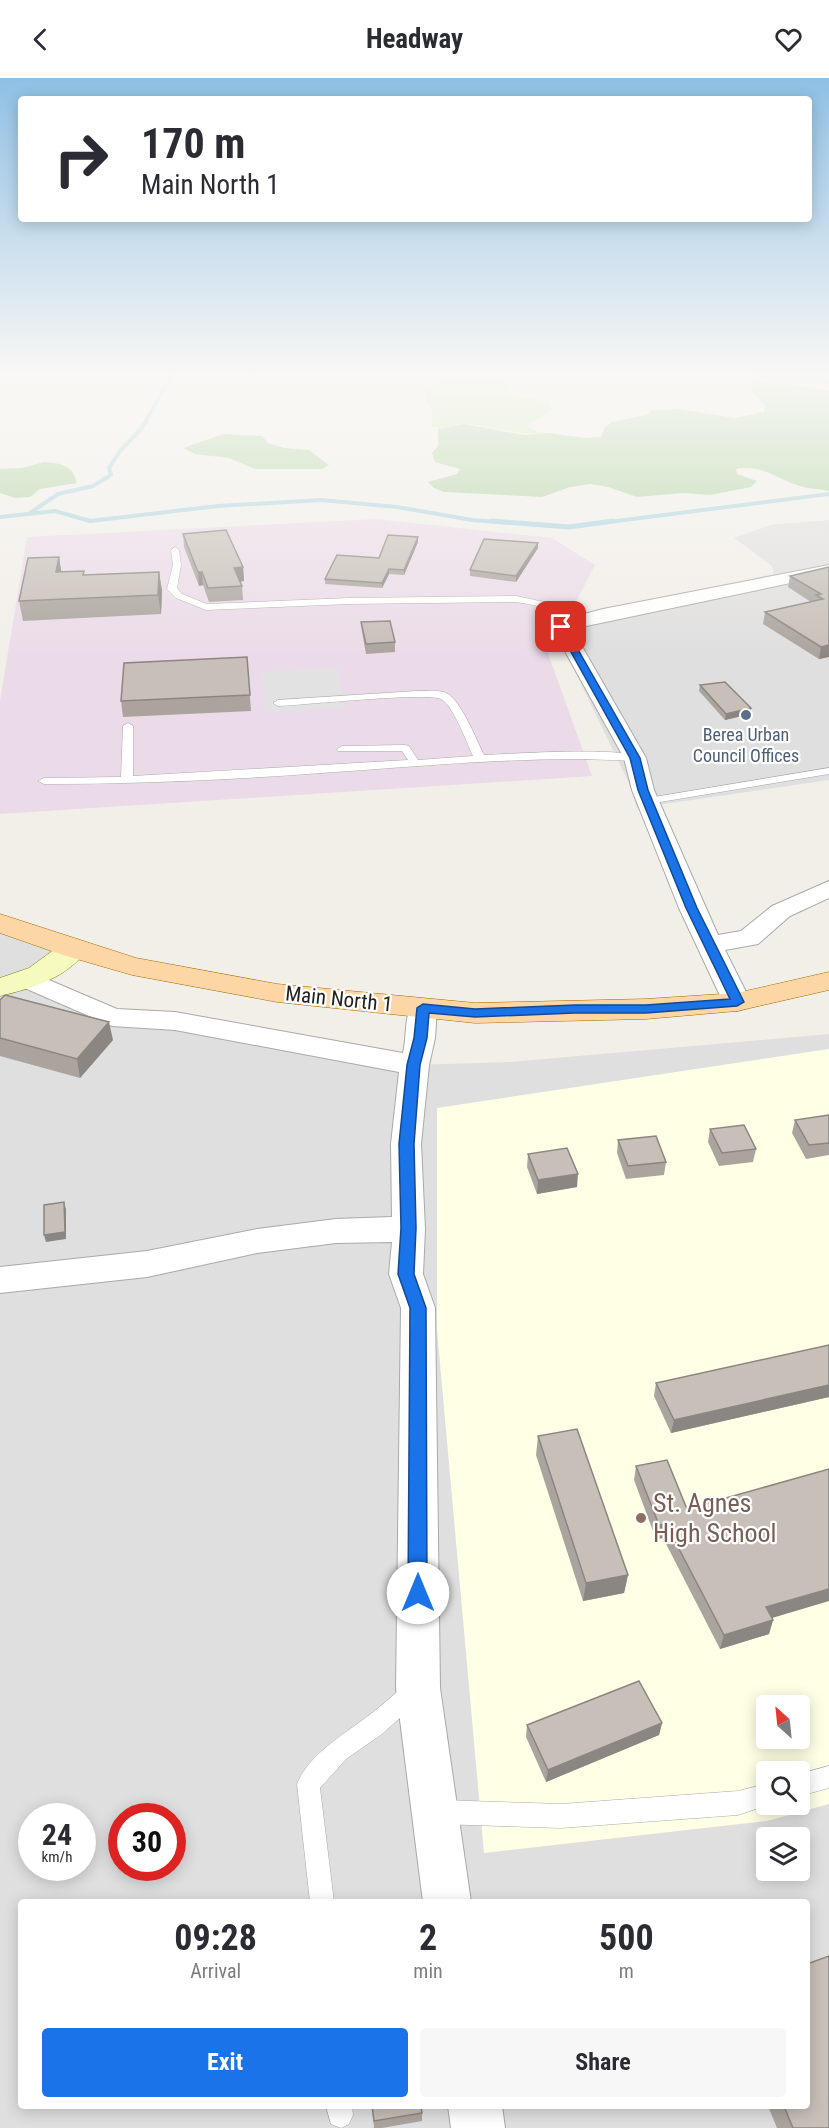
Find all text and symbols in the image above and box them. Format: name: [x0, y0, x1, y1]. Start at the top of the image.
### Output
icon: back: [24, 23, 57, 56]
text: Headway: [366, 23, 463, 55]
icon: heart: [772, 23, 805, 56]
text: 170 m: [141, 119, 246, 168]
icon: right: [42, 120, 120, 198]
text: Main North 1: [141, 169, 280, 201]
pin: [535, 601, 586, 652]
icon: arrive: [544, 610, 577, 643]
marker: Berea Urban Council Offices: [739, 708, 753, 722]
place label: Berea Urban Council Offices: [693, 724, 799, 766]
street label: Main North 1: [284, 981, 394, 1017]
place label: St. Agnes High School: [653, 1488, 777, 1548]
marker: St. Agnes High School: [634, 1511, 648, 1525]
position arrow: [386, 1561, 450, 1625]
north arrow: [756, 1695, 810, 1749]
map controls: [756, 1695, 810, 1881]
button: search: [756, 1761, 810, 1815]
speed limit sign: 30: [108, 1803, 186, 1881]
text: 24: [42, 1817, 72, 1852]
button: layers: [756, 1827, 810, 1881]
text: km/h: [42, 1848, 72, 1866]
text: 09:28: [174, 1917, 257, 1959]
text: 2: [419, 1917, 437, 1959]
text: 500: [599, 1917, 654, 1959]
text: Arrival: [190, 1959, 241, 1983]
text: min: [413, 1959, 443, 1983]
text: m: [619, 1959, 634, 1983]
button: Exit: [42, 2028, 408, 2097]
button: Share: [420, 2028, 786, 2097]

